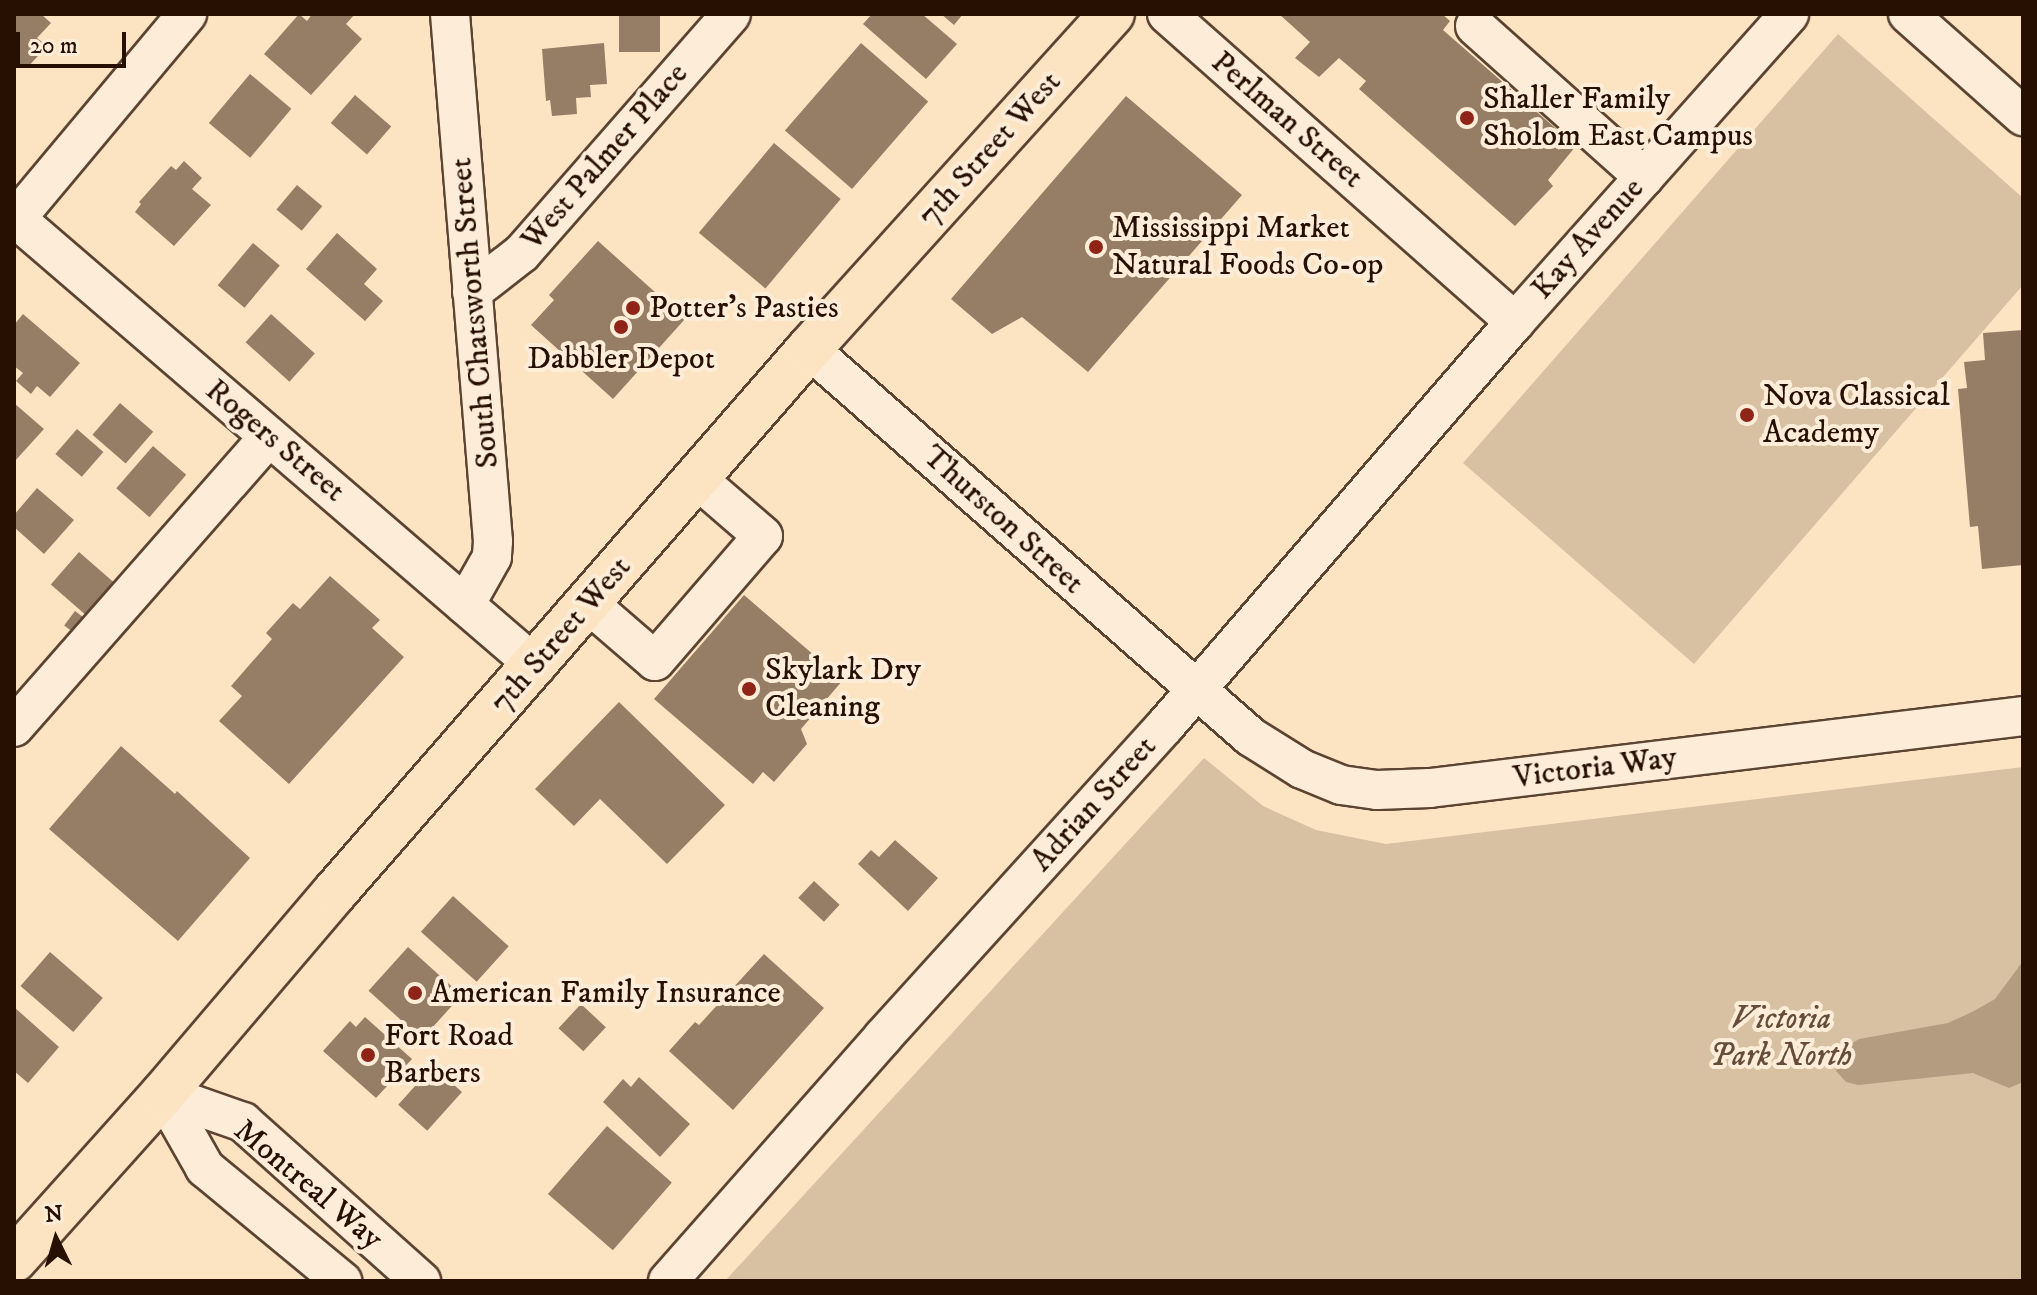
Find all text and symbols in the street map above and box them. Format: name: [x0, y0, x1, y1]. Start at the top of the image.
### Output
scale bar: [20, 16, 130, 66]
text: 20 m: [30, 31, 78, 61]
street label: Perlman Street: [1203, 43, 1371, 197]
street label: West Palmer Place: [513, 56, 697, 258]
street label: 7th Street West: [910, 64, 1070, 234]
place label: Shaller Family Sholom East Campus: [1483, 81, 1753, 156]
marker: Shaller Family Sholom East Campus: [1458, 109, 1476, 127]
street label: South Chatsworth Street: [442, 156, 508, 470]
street label: Kay Avenue: [1523, 170, 1653, 308]
place label: Mississippi Market Natural Foods Co-op: [1112, 210, 1383, 285]
marker: Mississippi Market Natural Foods Co-op: [1087, 238, 1105, 256]
place label: Potter's Pasties: [649, 289, 839, 327]
marker: Potter's Pasties: [624, 299, 642, 317]
marker: Dabbler Depot: [612, 318, 630, 336]
place label: Dabbler Depot: [527, 340, 715, 378]
street label: Rogers Street: [197, 371, 353, 511]
place label: Nova Classical Academy: [1763, 378, 1950, 453]
marker: Nova Classical Academy: [1738, 406, 1756, 424]
street label: Thurston Street: [914, 437, 1092, 603]
street label: 7th Street West: [482, 549, 640, 721]
place label: Skylark Dry Cleaning: [765, 652, 921, 727]
marker: Skylark Dry Cleaning: [740, 680, 758, 698]
street label: Adrian Street: [1023, 728, 1165, 880]
street label: Victoria Way: [1511, 739, 1679, 797]
place label: American Family Insurance: [431, 974, 781, 1012]
marker: American Family Insurance: [406, 984, 424, 1002]
park label: Victoria Park North: [1710, 1001, 1852, 1076]
place label: Fort Road Barbers: [384, 1018, 513, 1093]
marker: Fort Road Barbers: [359, 1046, 377, 1064]
street label: Montreal Way: [226, 1112, 390, 1258]
north arrow: [16, 1199, 96, 1279]
text: N: [44, 1200, 64, 1229]

